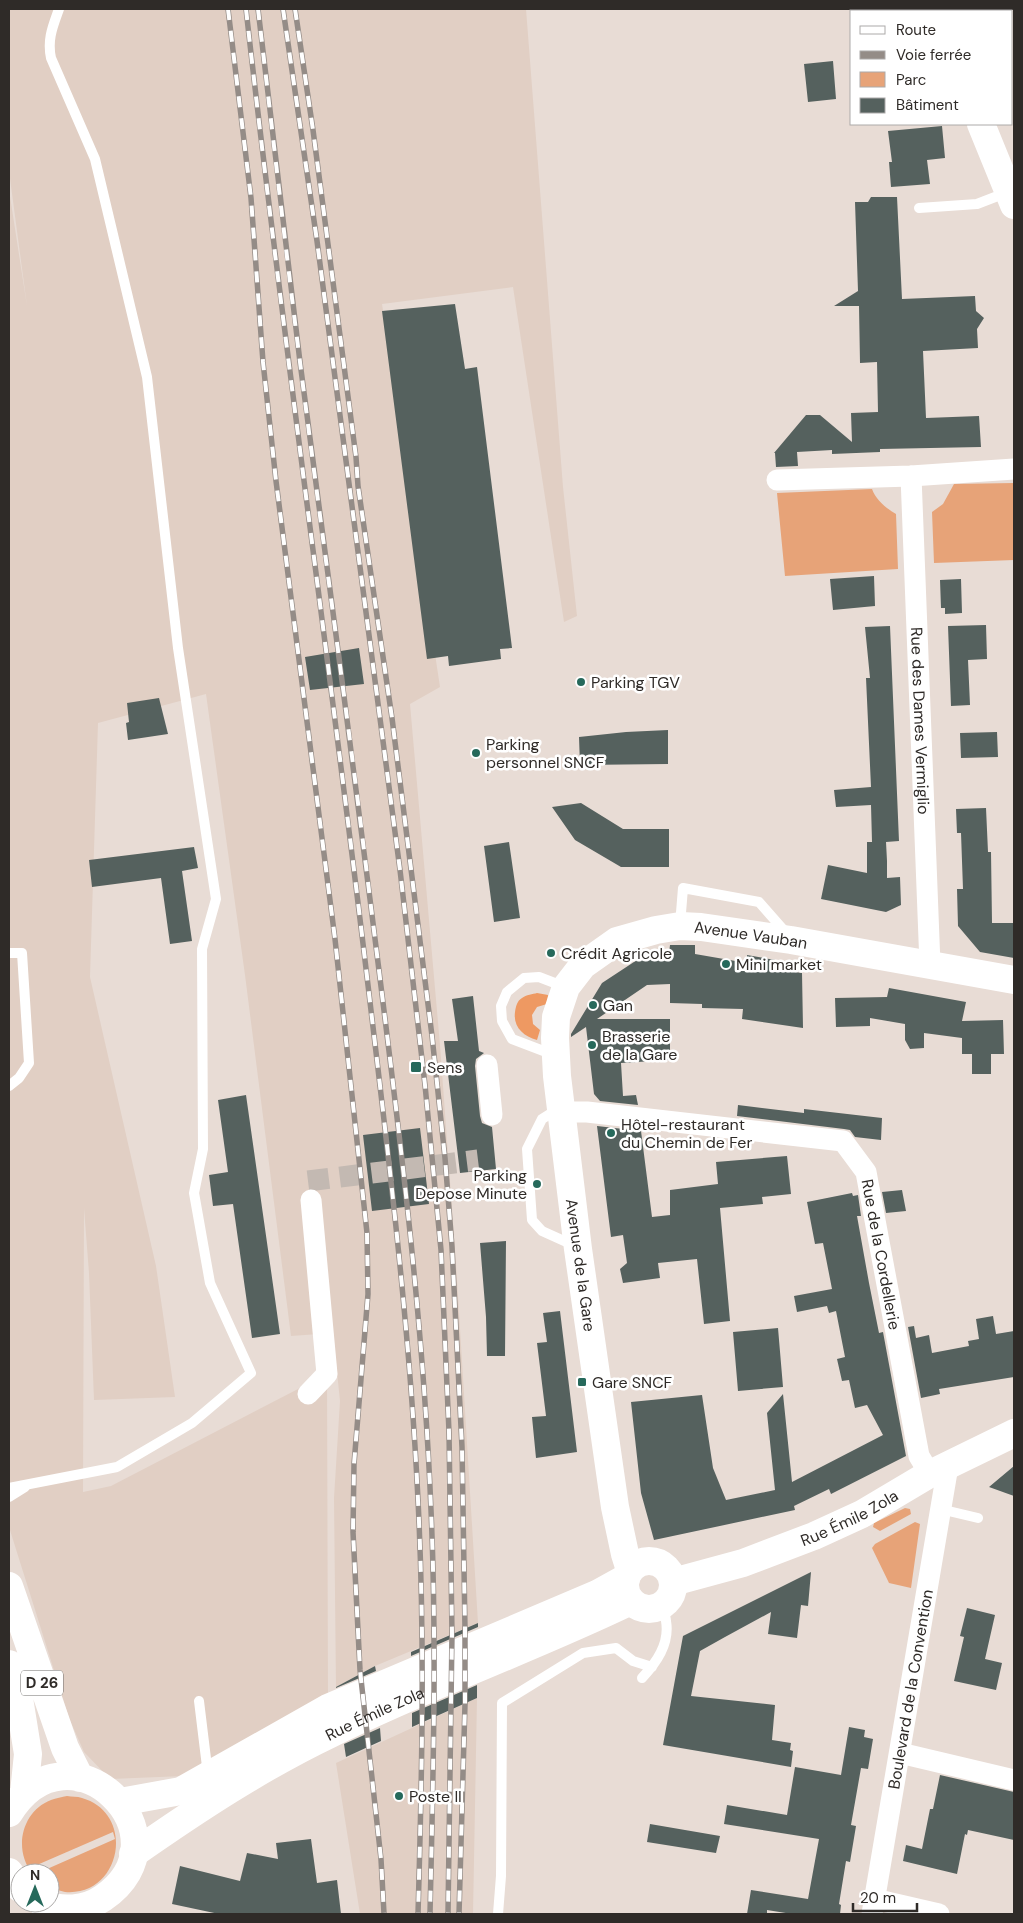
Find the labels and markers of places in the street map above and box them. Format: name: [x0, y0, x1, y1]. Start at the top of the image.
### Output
place label: Parking TGV: [591, 672, 680, 693]
marker: Parking TGV: [575, 676, 587, 688]
place label: Parking personnel SNCF: [486, 734, 605, 773]
marker: Parking personnel SNCF: [470, 747, 482, 759]
place label: Crédit Agricole: [561, 943, 672, 964]
marker: Crédit Agricole: [545, 947, 557, 959]
place label: Mini market: [736, 954, 822, 975]
marker: Mini market: [720, 958, 732, 970]
place label: Gan: [603, 995, 633, 1016]
marker: Gan: [587, 999, 599, 1011]
place label: Brasserie de la Gare: [602, 1026, 677, 1065]
marker: Brasserie de la Gare: [586, 1039, 598, 1051]
place label: Sens: [427, 1057, 463, 1078]
marker: Sens: [409, 1060, 423, 1074]
place label: Hôtel-restaurant du Chemin de Fer: [621, 1114, 752, 1153]
marker: Hôtel-restaurant du Chemin de Fer: [605, 1127, 617, 1139]
place label: Parking Depose Minute: [415, 1165, 527, 1204]
marker: Parking Depose Minute: [531, 1178, 543, 1190]
place label: Gare SNCF: [592, 1372, 673, 1393]
marker: Gare SNCF: [576, 1376, 588, 1388]
place label: Poste II: [409, 1786, 462, 1807]
marker: Poste II: [393, 1790, 405, 1802]

